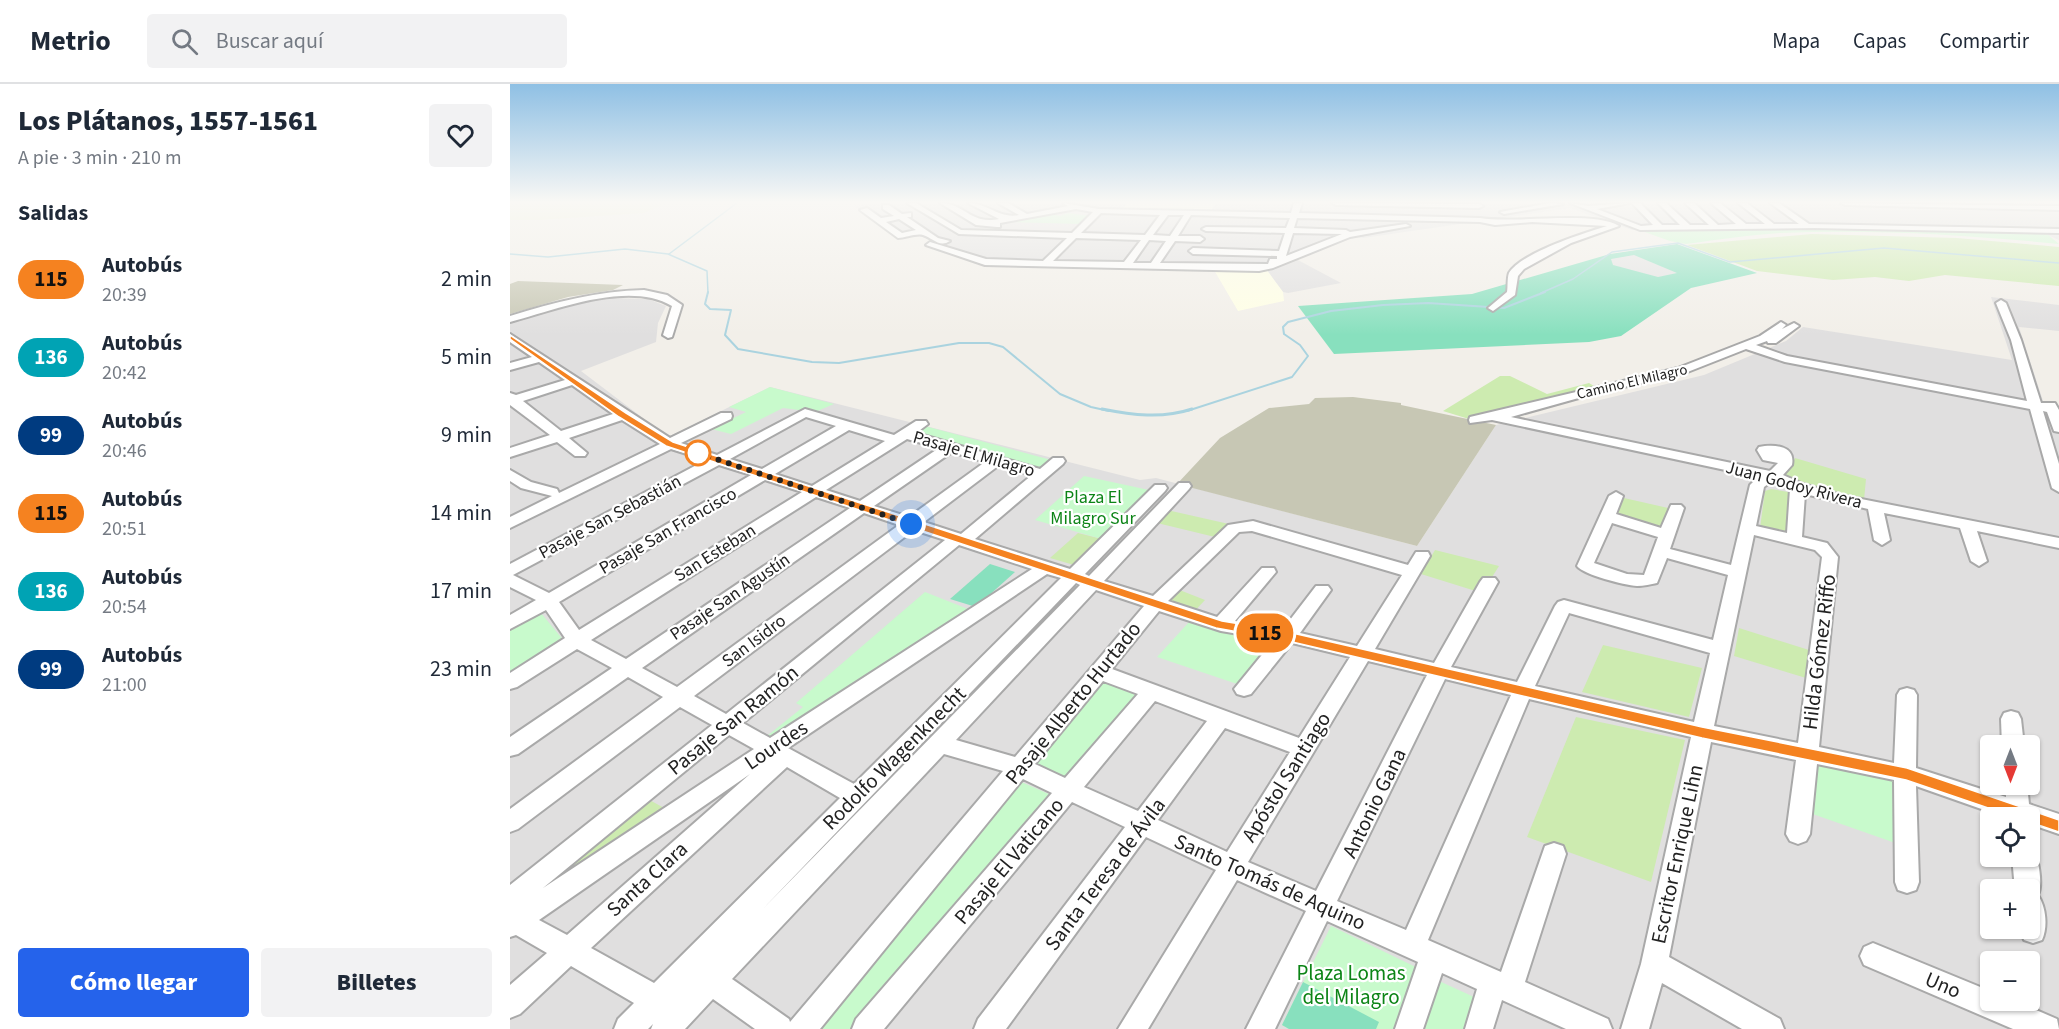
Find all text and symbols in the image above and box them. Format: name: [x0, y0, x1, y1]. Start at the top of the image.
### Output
search box: [147, 14, 567, 68]
text: Metrio: [30, 21, 111, 61]
icon: search: [168, 25, 201, 58]
text: Buscar aquí: [216, 25, 323, 57]
text: Mapa: [1772, 26, 1820, 56]
text: Capas: [1853, 26, 1906, 56]
text: Compartir: [1939, 26, 2029, 56]
text: Los Plátanos, 1557-1561: [18, 101, 318, 141]
button: heart: [429, 104, 492, 167]
text: A pie · 3 min · 210 m: [18, 144, 182, 172]
text: Salidas: [18, 197, 88, 229]
text: Autobús: [102, 249, 182, 281]
text: 2 min: [441, 263, 492, 295]
text: 115: [34, 264, 68, 294]
text: 20:39: [102, 281, 147, 309]
text: Autobús: [102, 327, 182, 359]
text: 5 min: [441, 341, 492, 373]
text: 136: [34, 342, 68, 372]
text: 20:42: [102, 359, 147, 387]
street label: Camino El Milagro: [1575, 359, 1689, 405]
text: Autobús: [102, 405, 182, 437]
text: 9 min: [441, 419, 492, 451]
text: 99: [40, 420, 62, 450]
street label: Pasaje El Milagro: [910, 425, 1038, 483]
text: 20:46: [102, 437, 147, 465]
unlabelled marker: [685, 440, 711, 466]
street label: Juan Godoy Rivera: [1723, 455, 1865, 515]
street label: Pasaje San Sebastián: [534, 469, 686, 565]
street label: Pasaje San Francisco: [595, 481, 741, 581]
text: Autobús: [102, 483, 182, 515]
park label: Plaza El Milagro Sur: [1050, 485, 1136, 531]
text: 14 min: [430, 497, 492, 529]
text: 115: [34, 498, 68, 528]
your location: [896, 509, 926, 539]
text: 20:51: [102, 515, 147, 543]
street label: San Esteban: [669, 518, 761, 588]
street label: Pasaje San Agustín: [665, 547, 795, 647]
text: Autobús: [102, 561, 182, 593]
street label: Hilda Gómez Riffo: [1795, 573, 1843, 731]
text: 17 min: [430, 575, 492, 607]
text: 136: [34, 576, 68, 606]
text: 20:54: [102, 593, 147, 621]
street label: San Isidro: [717, 609, 791, 673]
line badge: 115: [1230, 614, 1299, 652]
street label: Pasaje Alberto Hurtado: [998, 615, 1148, 791]
text: 115: [1248, 618, 1282, 648]
text: Autobús: [102, 639, 182, 671]
text: 23 min: [430, 653, 492, 685]
text: 99: [40, 654, 62, 684]
street label: Pasaje San Ramón: [661, 658, 805, 782]
text: 21:00: [102, 671, 147, 699]
street label: Rodolfo Wagenknecht: [815, 679, 973, 837]
street label: Apóstol Santiago: [1234, 706, 1338, 848]
street label: Lourdes: [738, 713, 814, 777]
north arrow: [1980, 735, 2040, 795]
map controls: [1980, 735, 2040, 1011]
street label: Antonio Gana: [1334, 743, 1414, 863]
street label: Escritor Enrique Lihn: [1643, 762, 1711, 946]
street label: Pasaje El Vaticano: [947, 791, 1071, 931]
street label: Santa Teresa de Ávila: [1037, 791, 1173, 957]
button: locate: [1980, 807, 2040, 867]
street label: Santo Tomás de Aquino: [1169, 826, 1371, 938]
street label: Santa Clara: [600, 834, 694, 924]
button: +: [1980, 879, 2040, 939]
button: Cómo llegar: [18, 948, 249, 1017]
button: Billetes: [261, 948, 492, 1017]
button: −: [1980, 951, 2040, 1011]
park label: Plaza Lomas del Milagro: [1296, 958, 1406, 1012]
street label: Uno: [1920, 964, 1966, 1006]

